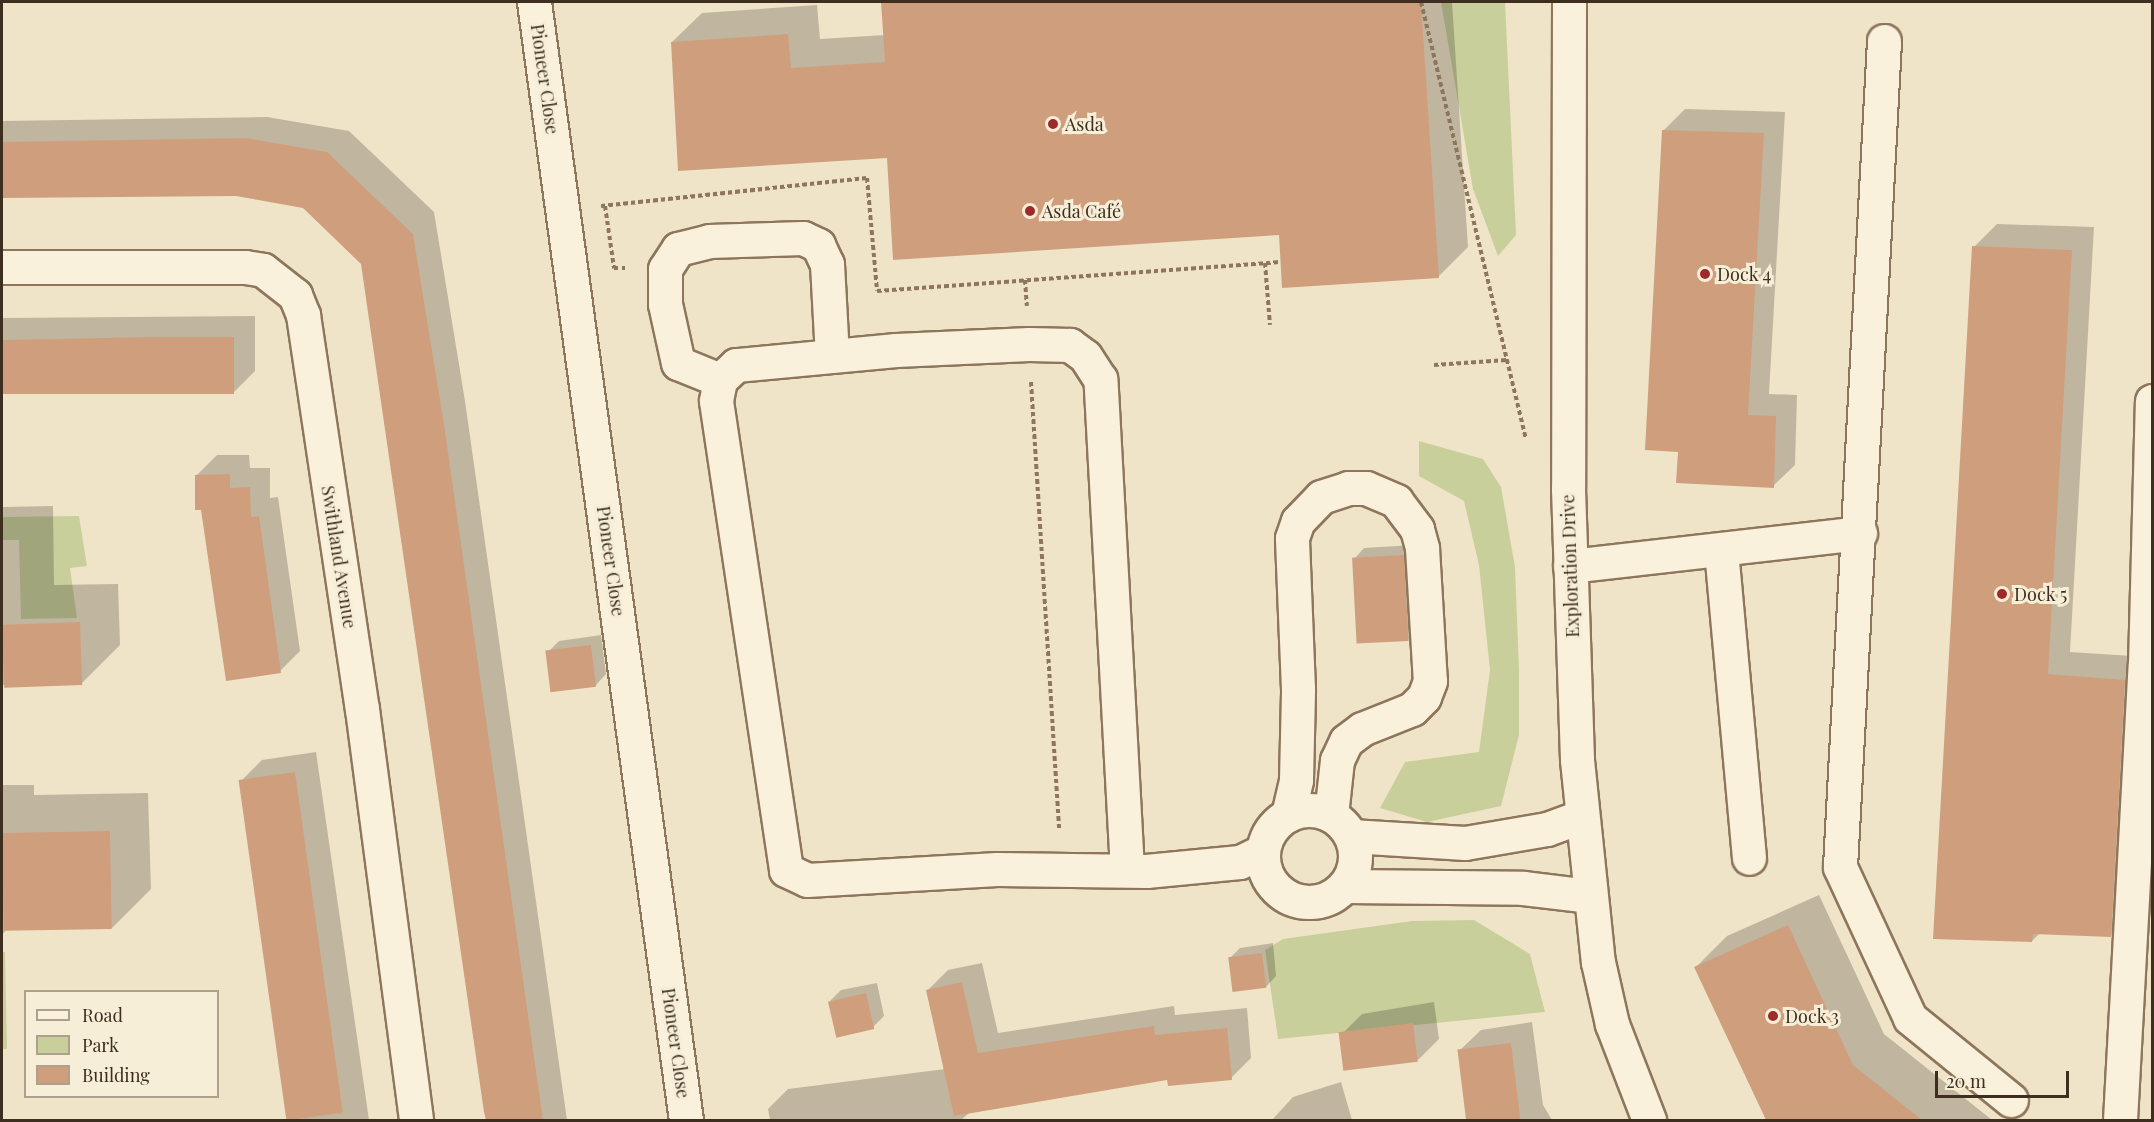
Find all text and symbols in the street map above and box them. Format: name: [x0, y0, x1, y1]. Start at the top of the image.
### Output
street label: Pioneer Close: [527, 22, 563, 136]
place label: Asda: [1065, 113, 1104, 135]
marker: Asda: [1046, 117, 1060, 131]
place label: Asda Café: [1042, 200, 1121, 222]
marker: Asda Café: [1023, 204, 1037, 218]
place label: Dock 4: [1717, 263, 1772, 285]
marker: Dock 4: [1698, 267, 1712, 281]
street label: Swithland Avenue: [317, 484, 361, 630]
street label: Exploration Drive: [1557, 494, 1583, 638]
street label: Pioneer Close: [593, 504, 629, 618]
place label: Dock 5: [2014, 583, 2067, 605]
marker: Dock 5: [1995, 587, 2009, 601]
street label: Pioneer Close: [658, 986, 694, 1100]
legend: [24, 990, 219, 1098]
text: Road: [82, 1003, 123, 1027]
place label: Dock 3: [1785, 1005, 1839, 1027]
marker: Dock 3: [1766, 1009, 1780, 1023]
text: Park: [82, 1033, 119, 1057]
scale bar: [1938, 1059, 2072, 1097]
text: Building: [82, 1063, 150, 1087]
text: 20 m: [1946, 1069, 1986, 1093]

